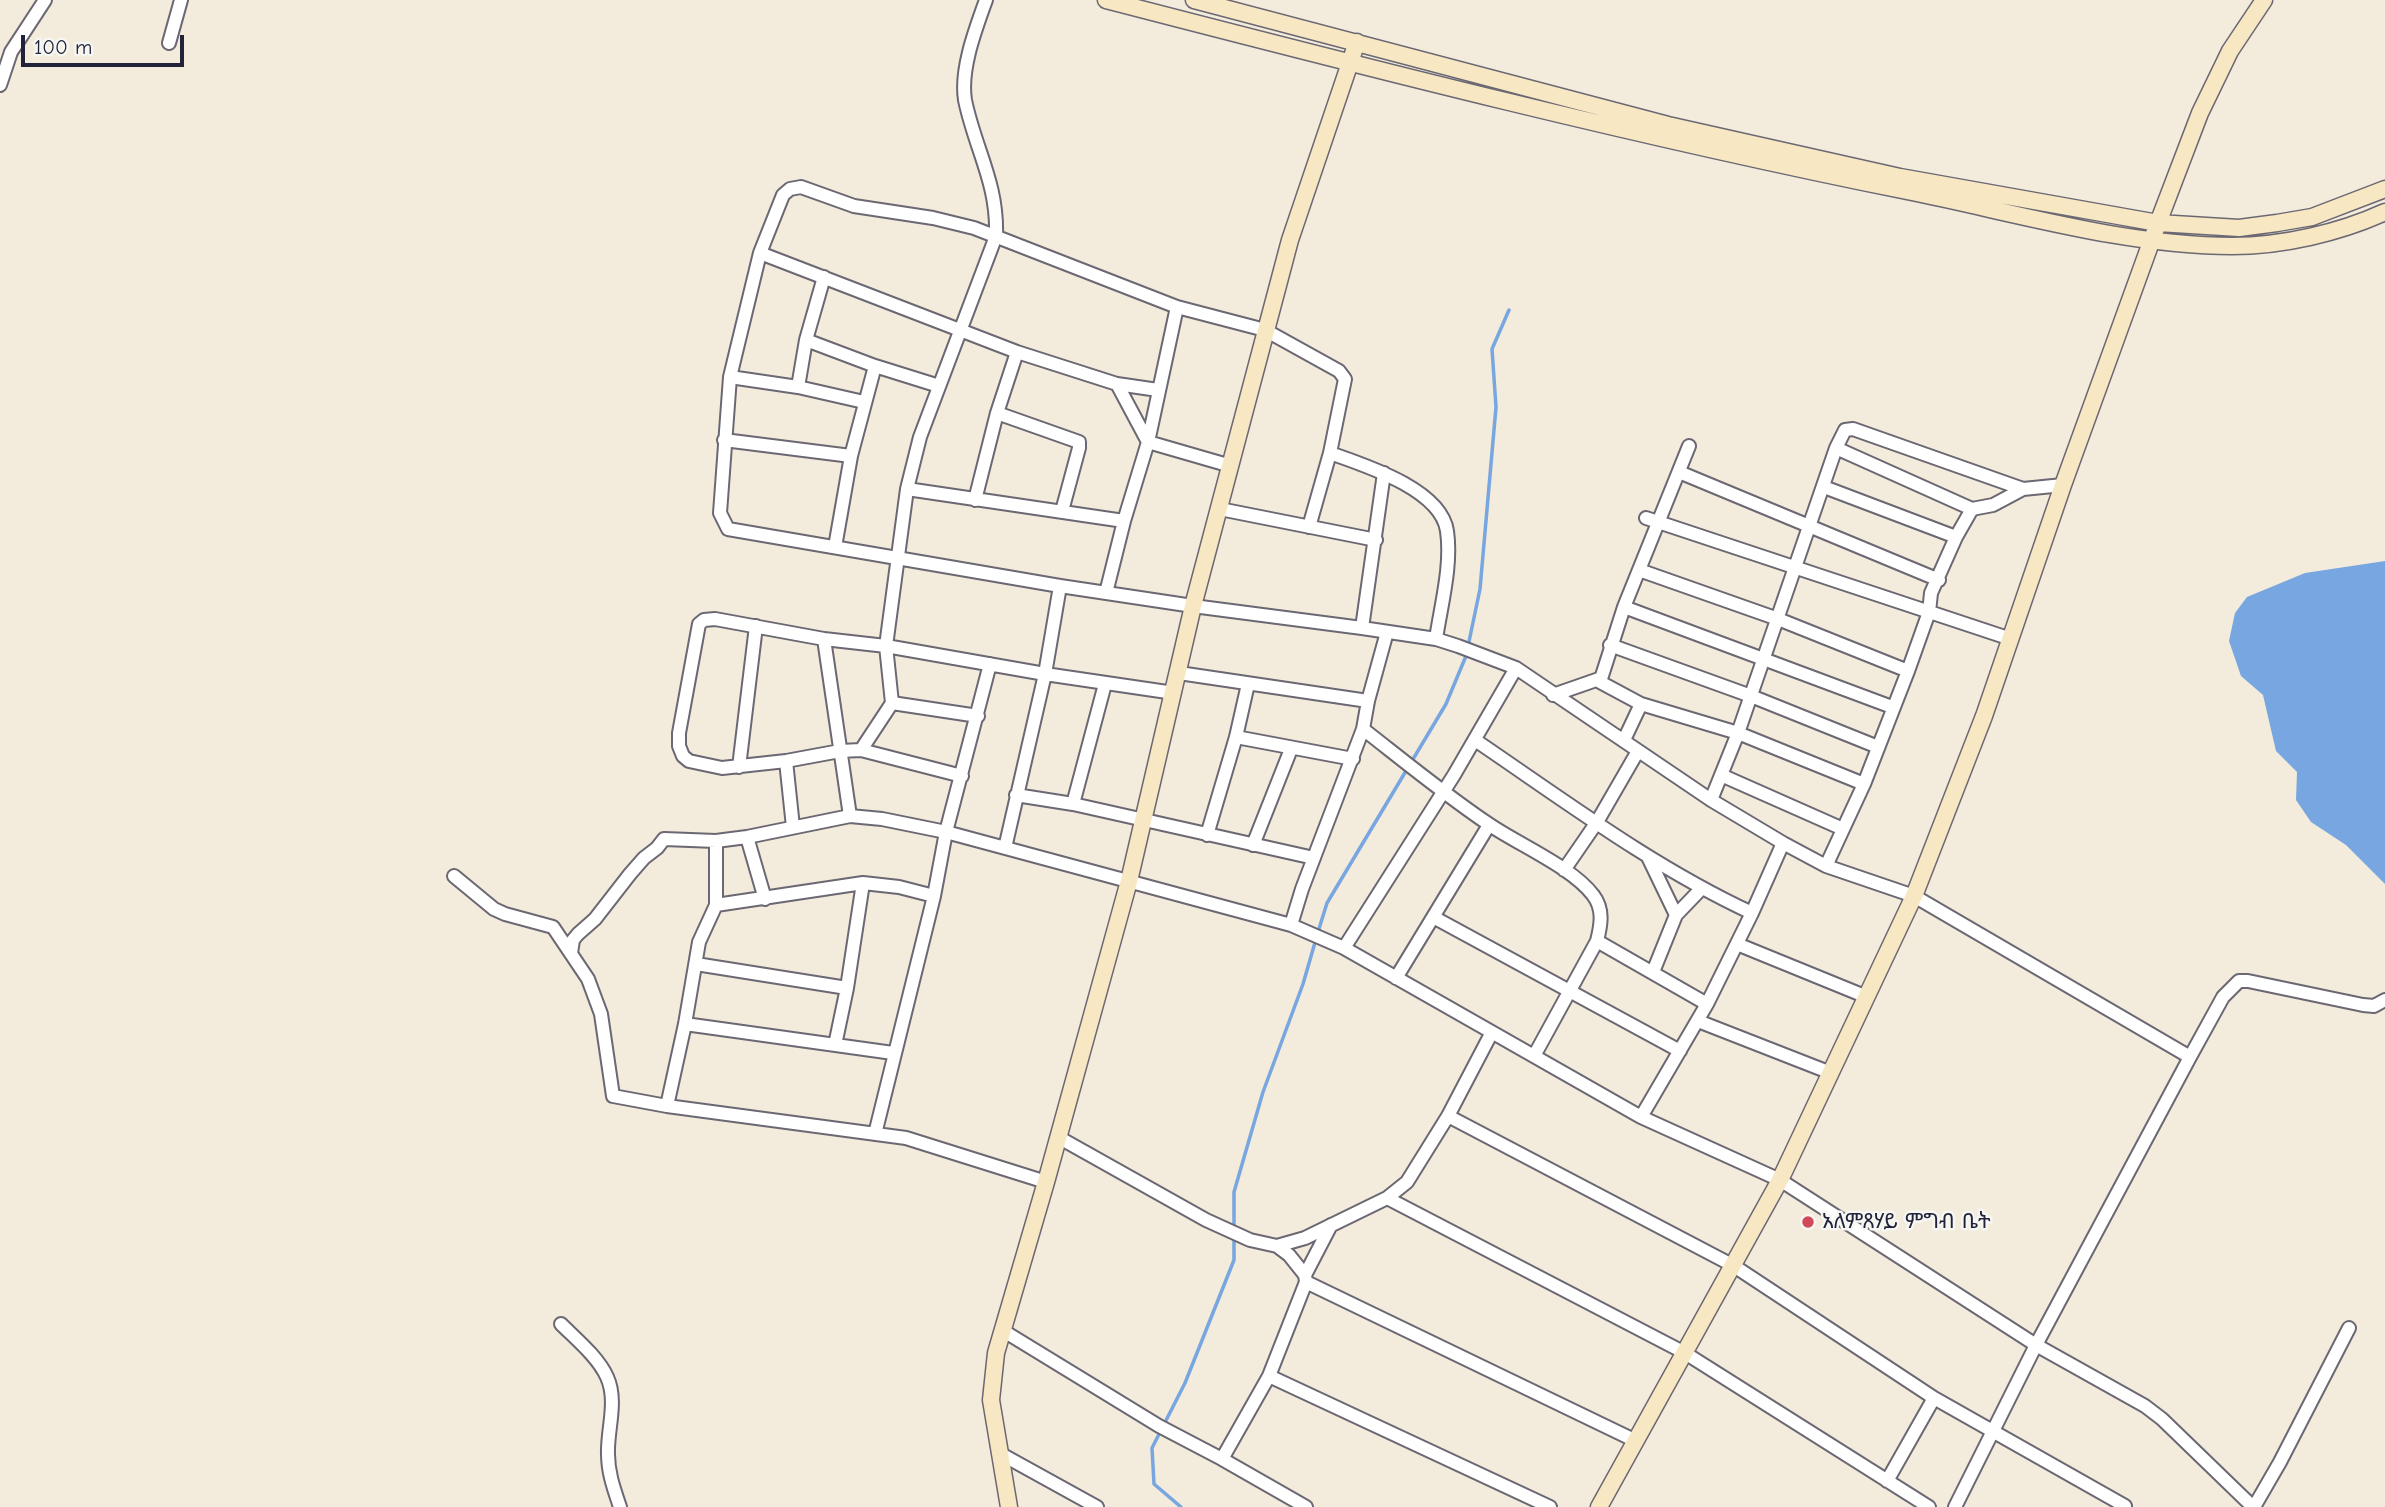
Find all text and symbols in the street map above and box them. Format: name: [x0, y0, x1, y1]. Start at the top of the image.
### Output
scale bar: [24, 21, 187, 65]
text: 100 m: [34, 35, 92, 59]
place label: አለምጸሃይ ምግብ ቤት: [1822, 1209, 1991, 1235]
marker: አለምጸሃይ ምግብ ቤት: [1800, 1214, 1816, 1230]

